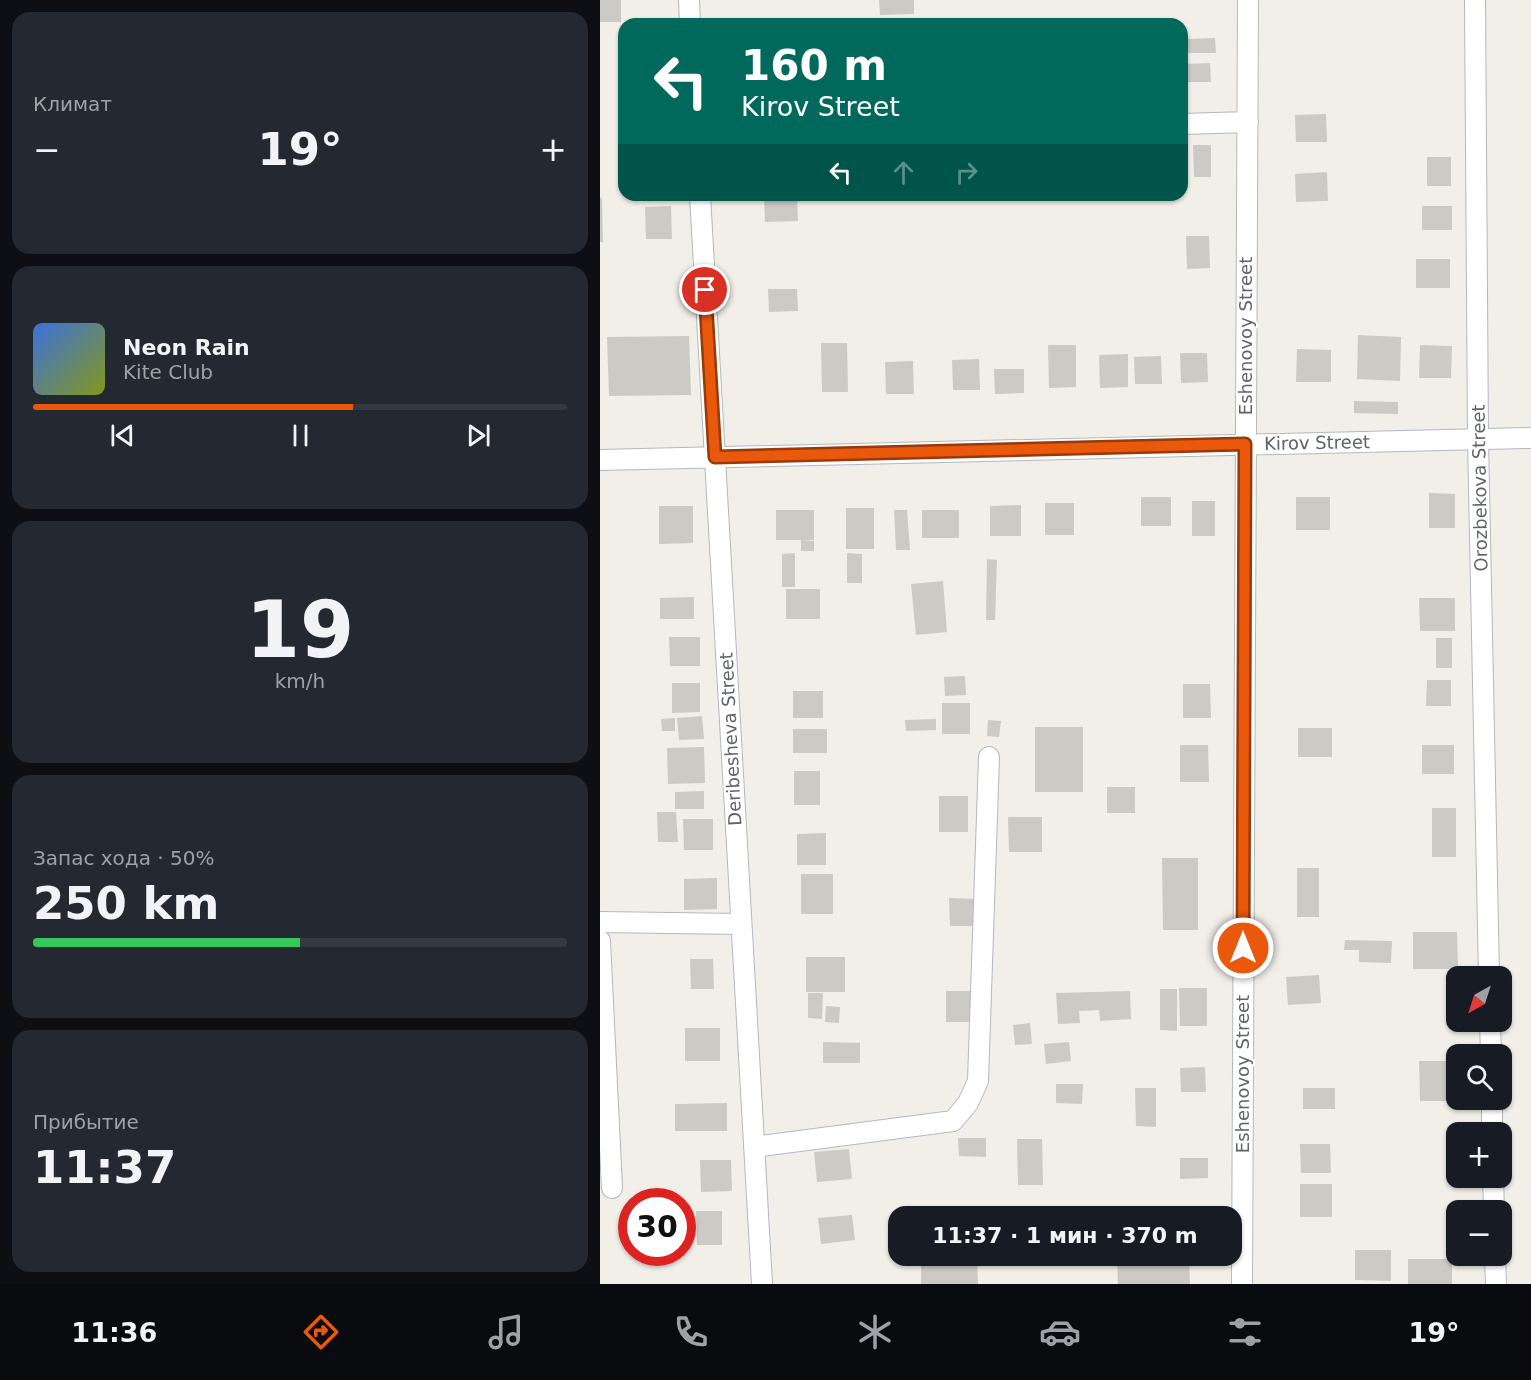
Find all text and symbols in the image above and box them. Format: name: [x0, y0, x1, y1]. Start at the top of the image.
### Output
text: 160 m: [741, 41, 887, 90]
icon: left: [642, 42, 720, 120]
text: Kirov Street: [741, 91, 900, 122]
text: Климат: [33, 92, 112, 116]
text: 19°: [257, 123, 343, 176]
text: −: [33, 130, 61, 169]
text: +: [539, 130, 567, 169]
icon: left: [824, 156, 857, 189]
icon: ahead: [887, 156, 920, 189]
icon: right: [950, 156, 983, 189]
street label: Eshenovoy Street: [1235, 257, 1256, 415]
pin: [679, 264, 730, 315]
icon: arrive: [688, 273, 721, 306]
text: Neon Rain: [123, 335, 250, 360]
text: Kite Club: [123, 360, 213, 384]
street label: Orozbekova Street: [1468, 404, 1491, 572]
icon: previous: [106, 419, 139, 452]
icon: pause: [284, 419, 317, 452]
icon: next: [462, 419, 495, 452]
street label: Kirov Street: [1264, 431, 1370, 454]
text: 19: [246, 585, 354, 675]
street label: Deribesheva Street: [715, 652, 746, 826]
text: km/h: [275, 669, 325, 693]
text: Запас хода · 50%: [33, 846, 214, 870]
text: 250 km: [33, 877, 219, 930]
position arrow: [1211, 916, 1275, 980]
north arrow: [1446, 966, 1512, 1032]
map controls: [1446, 966, 1512, 1266]
street label: Eshenovoy Street: [1232, 995, 1253, 1153]
button: search: [1446, 1044, 1512, 1110]
text: Прибытие: [33, 1110, 139, 1134]
button: +: [1446, 1122, 1512, 1188]
text: 11:37: [33, 1141, 176, 1194]
speed limit sign: 30: [618, 1188, 696, 1266]
button: −: [1446, 1200, 1512, 1266]
text: 11:37 · 1 мин · 370 m: [932, 1223, 1198, 1248]
icon: directions: [300, 1311, 342, 1353]
icon: music: [485, 1311, 527, 1353]
icon: phone: [670, 1311, 712, 1353]
icon: climate: [854, 1311, 896, 1353]
icon: car: [1039, 1311, 1081, 1353]
icon: filters: [1224, 1311, 1266, 1353]
text: 11:36: [71, 1317, 157, 1348]
text: 19°: [1408, 1317, 1460, 1348]

